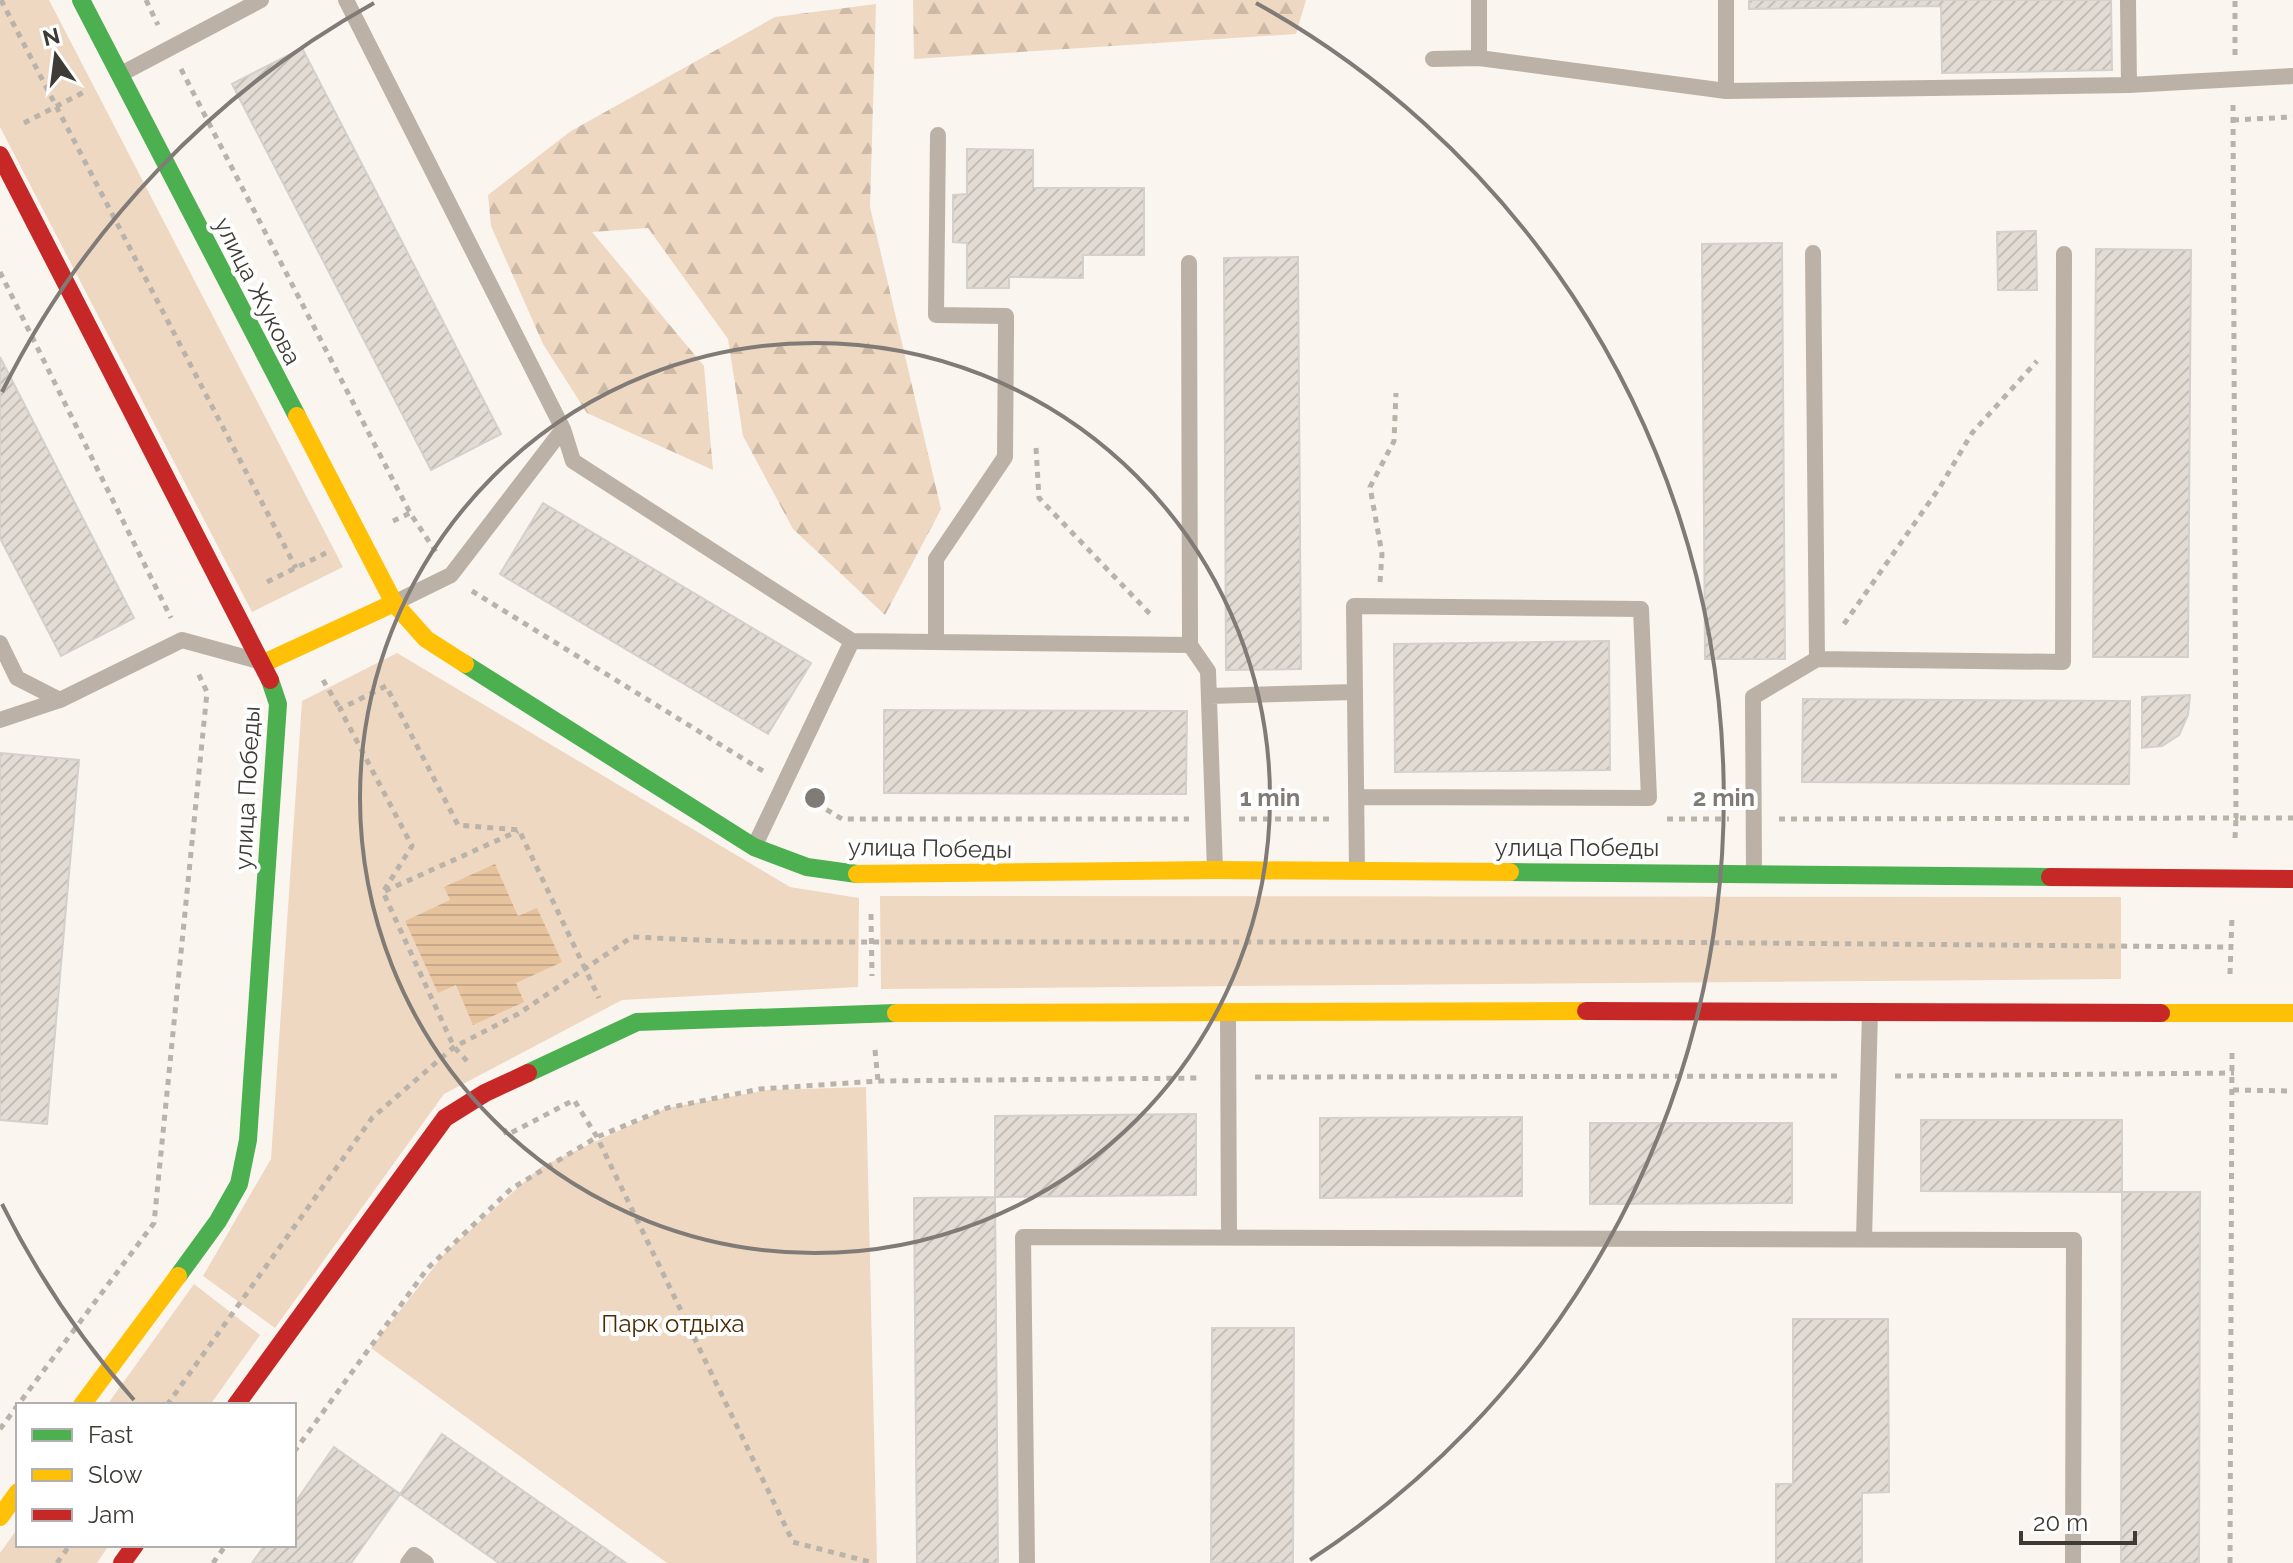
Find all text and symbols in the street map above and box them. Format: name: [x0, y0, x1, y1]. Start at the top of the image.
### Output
north arrow: [16, 16, 96, 96]
text: N: [40, 22, 62, 51]
street label: улица Жукова: [208, 212, 308, 370]
street label: улица Победы: [228, 705, 266, 871]
text: 1 min: [1240, 783, 1300, 812]
text: 2 min: [1693, 783, 1755, 812]
centre of rings: [801, 784, 829, 812]
street label: улица Победы: [848, 832, 1012, 864]
street label: улица Победы: [1495, 833, 1659, 862]
park label: Парк отдыха: [601, 1309, 745, 1338]
legend: [16, 1403, 296, 1547]
text: Fast: [88, 1420, 133, 1449]
text: Slow: [88, 1460, 143, 1489]
scale bar: [2021, 1495, 2135, 1545]
text: Jam: [88, 1500, 134, 1529]
text: 20 m: [2033, 1508, 2088, 1537]

